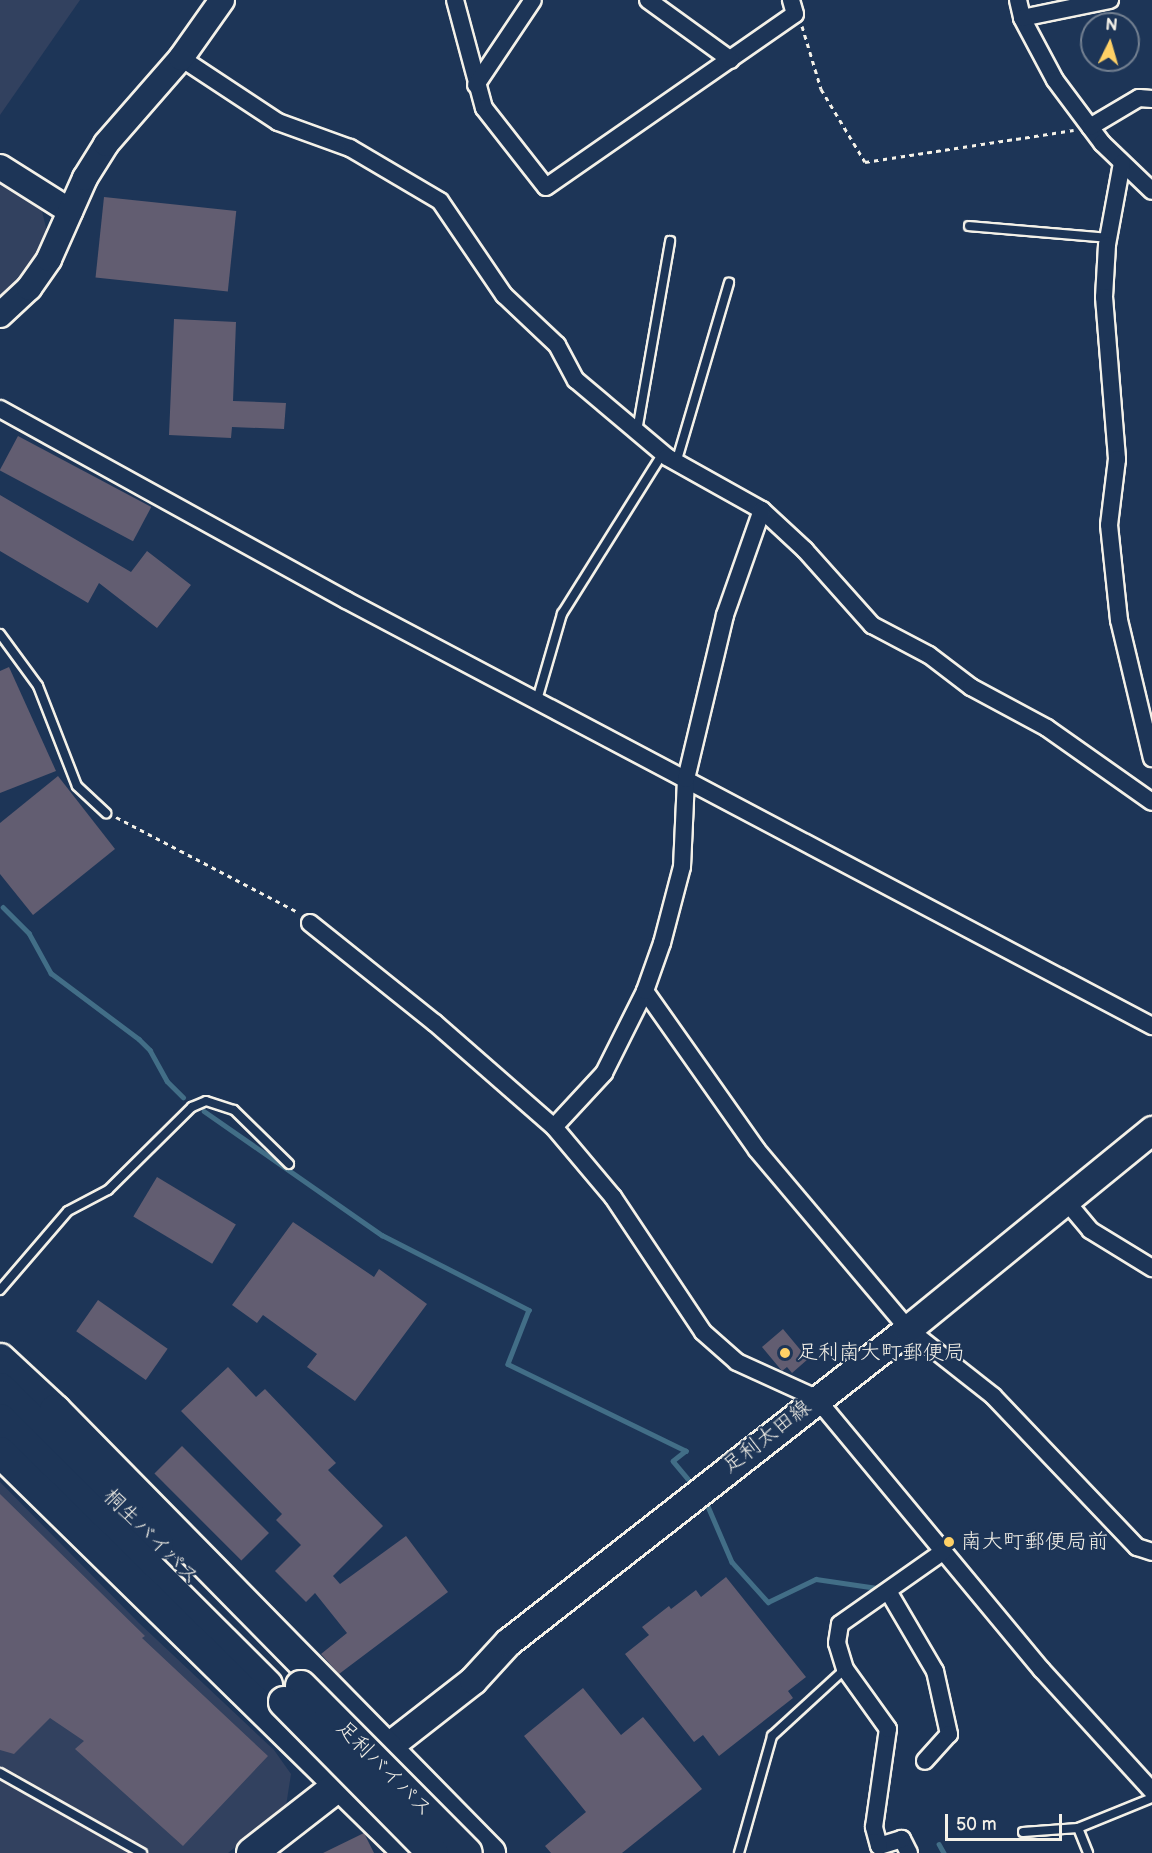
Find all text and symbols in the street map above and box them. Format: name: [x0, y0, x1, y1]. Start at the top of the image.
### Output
north arrow: [1080, 12, 1140, 72]
text: N: [1105, 16, 1118, 36]
place label: 足利南大町郵便局: [797, 1340, 965, 1366]
marker: 足利南大町郵便局: [778, 1346, 792, 1360]
street label: 足利太田線: [718, 1395, 816, 1479]
street label: 桐生バイパス: [98, 1484, 204, 1590]
place label: 南大町郵便局前: [961, 1529, 1108, 1555]
marker: 南大町郵便局前: [942, 1535, 956, 1549]
street label: 足利バイパス: [331, 1716, 437, 1822]
scale bar: [948, 1802, 1065, 1840]
text: 50 m: [956, 1814, 997, 1835]

